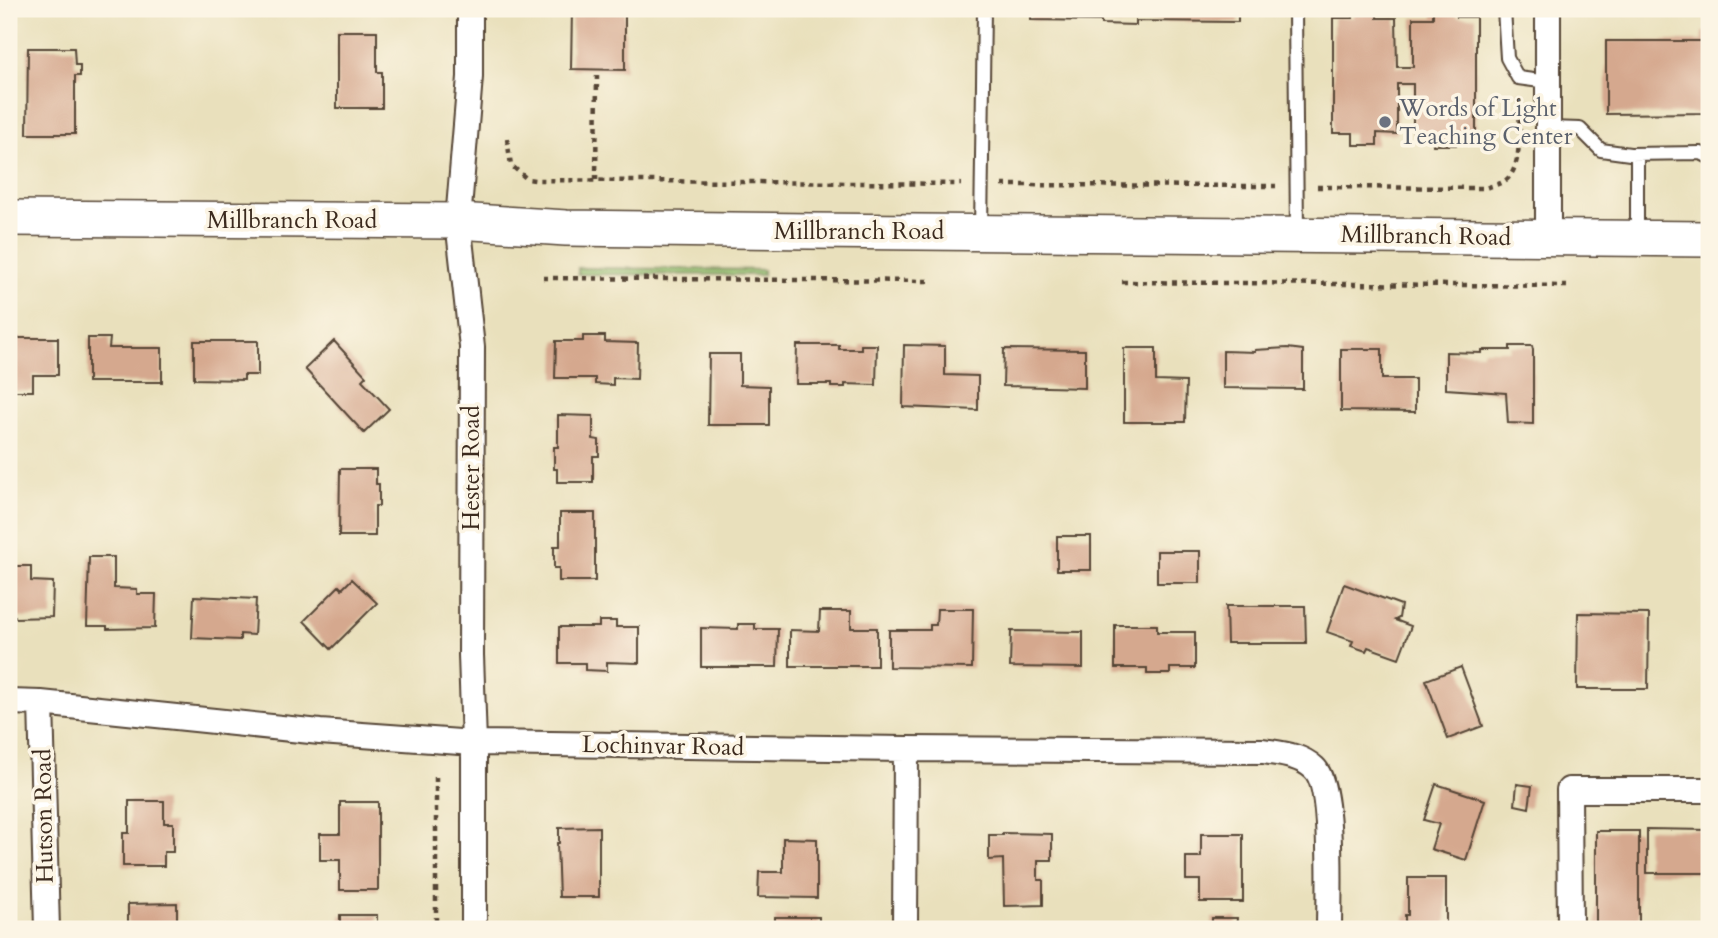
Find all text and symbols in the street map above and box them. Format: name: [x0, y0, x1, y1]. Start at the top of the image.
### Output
place label: Words of Light Teaching Center: [1398, 92, 1573, 153]
marker: Words of Light Teaching Center: [1377, 114, 1393, 130]
street label: Millbranch Road: [207, 204, 377, 237]
street label: Millbranch Road: [774, 215, 944, 248]
street label: Millbranch Road: [1340, 218, 1512, 254]
street label: Hester Road: [455, 405, 488, 531]
street label: Lochinvar Road: [581, 728, 745, 764]
street label: Hutson Road: [26, 748, 62, 884]

